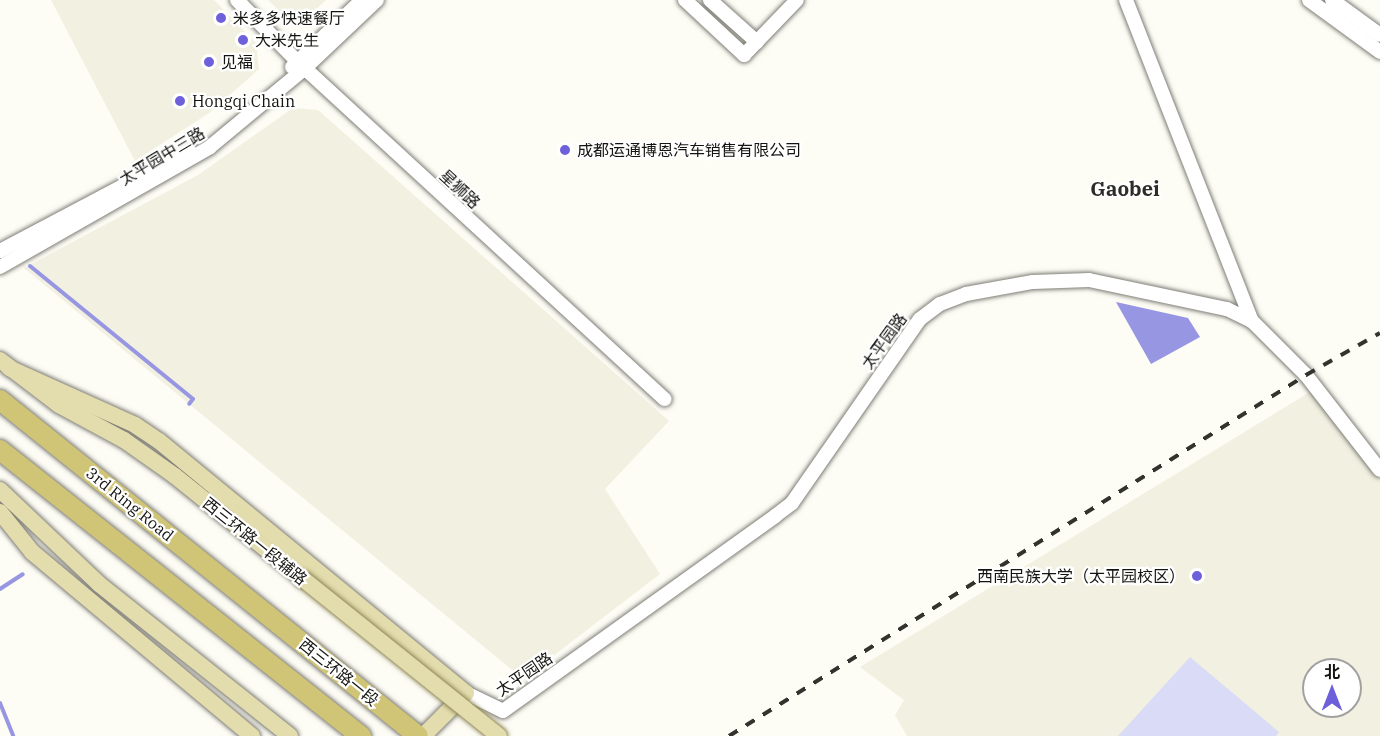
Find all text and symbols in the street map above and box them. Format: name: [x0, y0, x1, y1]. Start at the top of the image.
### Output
place label: 米多多快速餐厅: [233, 8, 345, 28]
marker: 米多多快速餐厅: [214, 11, 228, 25]
place label: 大米先生: [255, 30, 319, 50]
marker: 大米先生: [236, 33, 250, 47]
place label: 见福: [221, 52, 253, 72]
marker: 见福: [202, 55, 216, 69]
place label: Hongqi Chain: [192, 91, 295, 111]
marker: Hongqi Chain: [173, 94, 187, 108]
street label: 太平园中三路: [116, 123, 208, 189]
place label: 成都运通博恩汽车销售有限公司: [577, 140, 801, 160]
marker: 成都运通博恩汽车销售有限公司: [558, 143, 572, 157]
street label: 星狮路: [436, 166, 484, 212]
district label: Gaobei: [1090, 176, 1160, 200]
street label: 太平园路: [857, 309, 911, 373]
street label: 3rd Ring Road: [82, 463, 178, 545]
street label: 西三环路一段辅路: [199, 493, 311, 589]
place label: 西南民族大学（太平园校区）: [977, 566, 1185, 586]
marker: 西南民族大学（太平园校区）: [1190, 569, 1204, 583]
street label: 西三环路一段: [296, 634, 382, 710]
street label: 太平园路: [492, 648, 556, 700]
north arrow: [1302, 658, 1362, 718]
text: 北: [1324, 662, 1340, 682]

